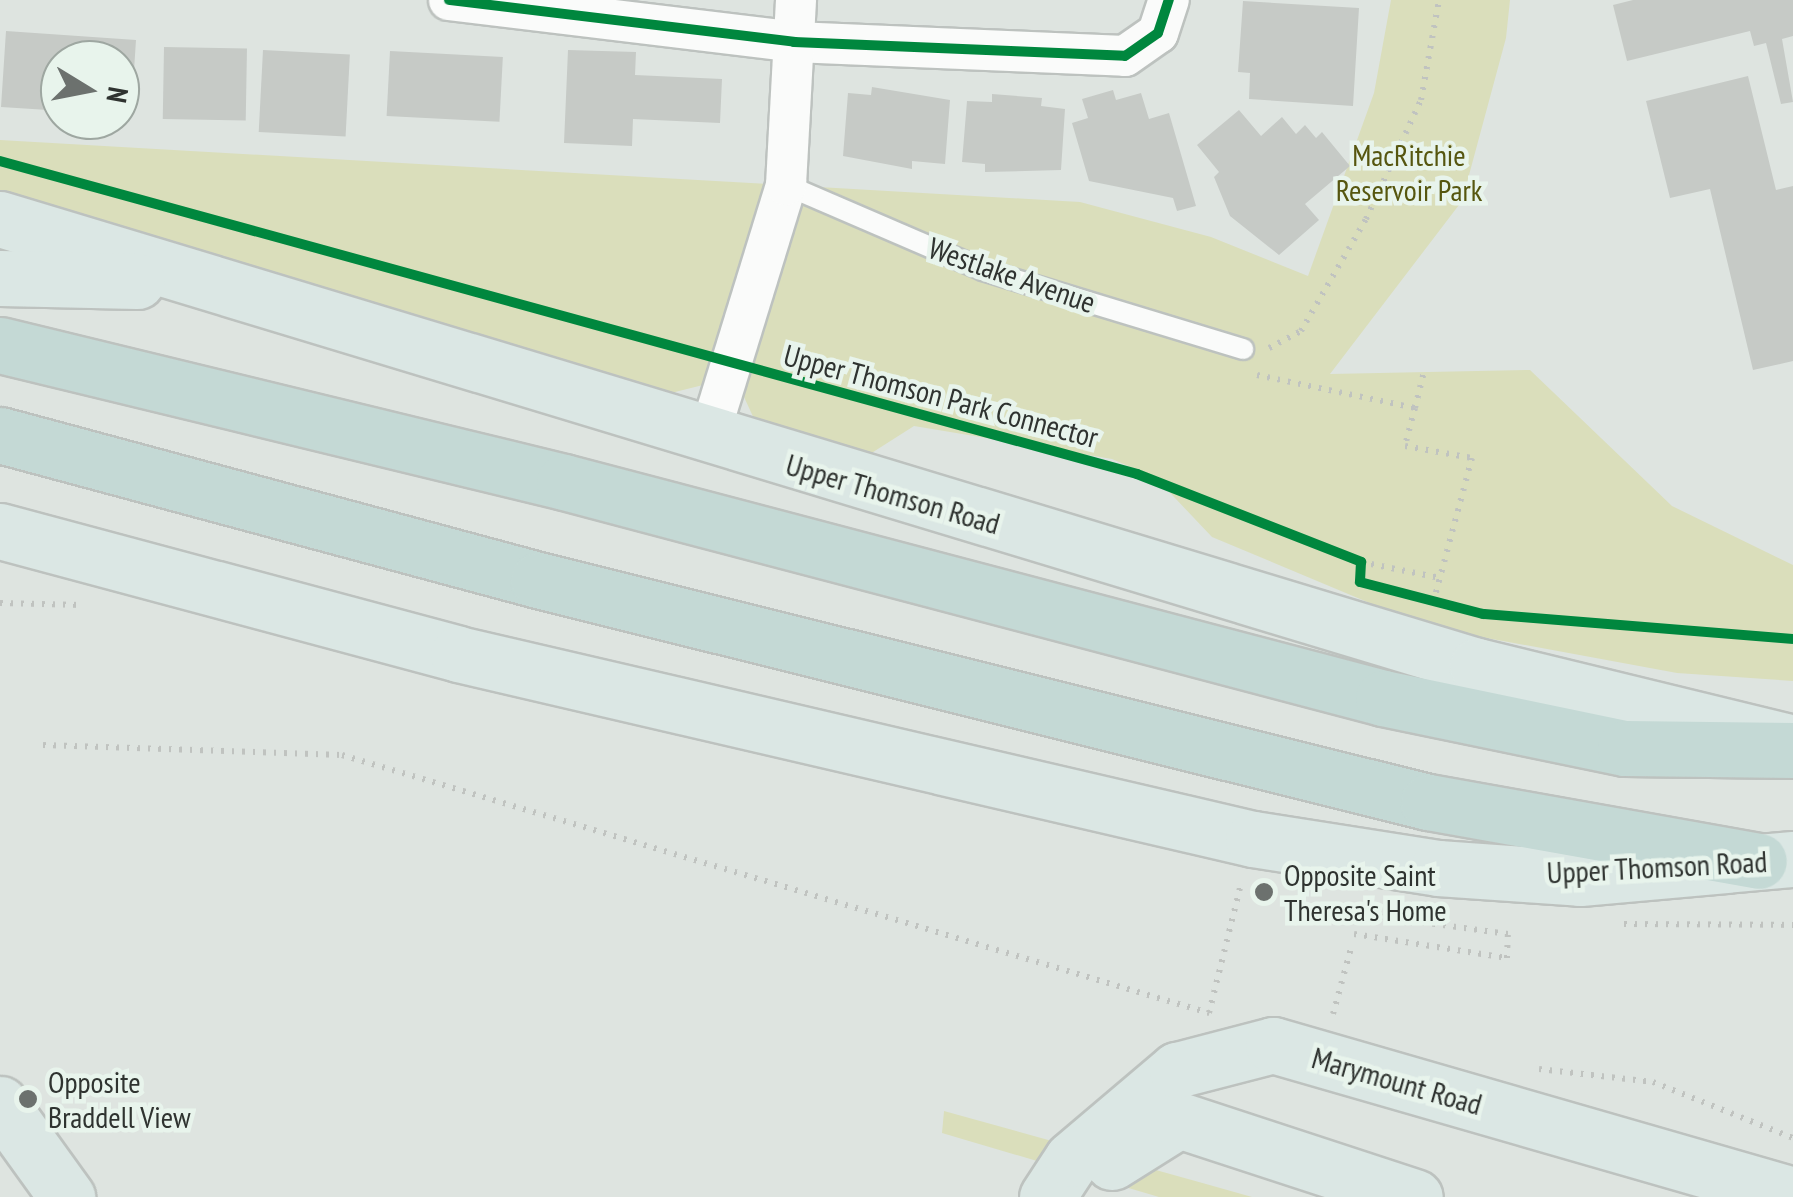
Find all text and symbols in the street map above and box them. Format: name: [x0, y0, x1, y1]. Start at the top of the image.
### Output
north arrow: [40, 40, 140, 140]
text: N: [99, 84, 138, 106]
park label: MacRitchie Reservoir Park: [1336, 137, 1482, 208]
street label: Westlake Avenue: [923, 230, 1101, 320]
street label: Upper Thomson Park Connector: [779, 336, 1103, 456]
street label: Upper Thomson Road: [782, 446, 1004, 542]
street label: Upper Thomson Road: [1545, 843, 1769, 891]
place label: Opposite Saint Theresa's Home: [1284, 857, 1447, 928]
marker: Opposite Saint Theresa's Home: [1253, 881, 1275, 903]
street label: Marymount Road: [1308, 1040, 1486, 1122]
place label: Opposite Braddell View: [48, 1064, 191, 1134]
marker: Opposite Braddell View: [17, 1088, 39, 1110]

